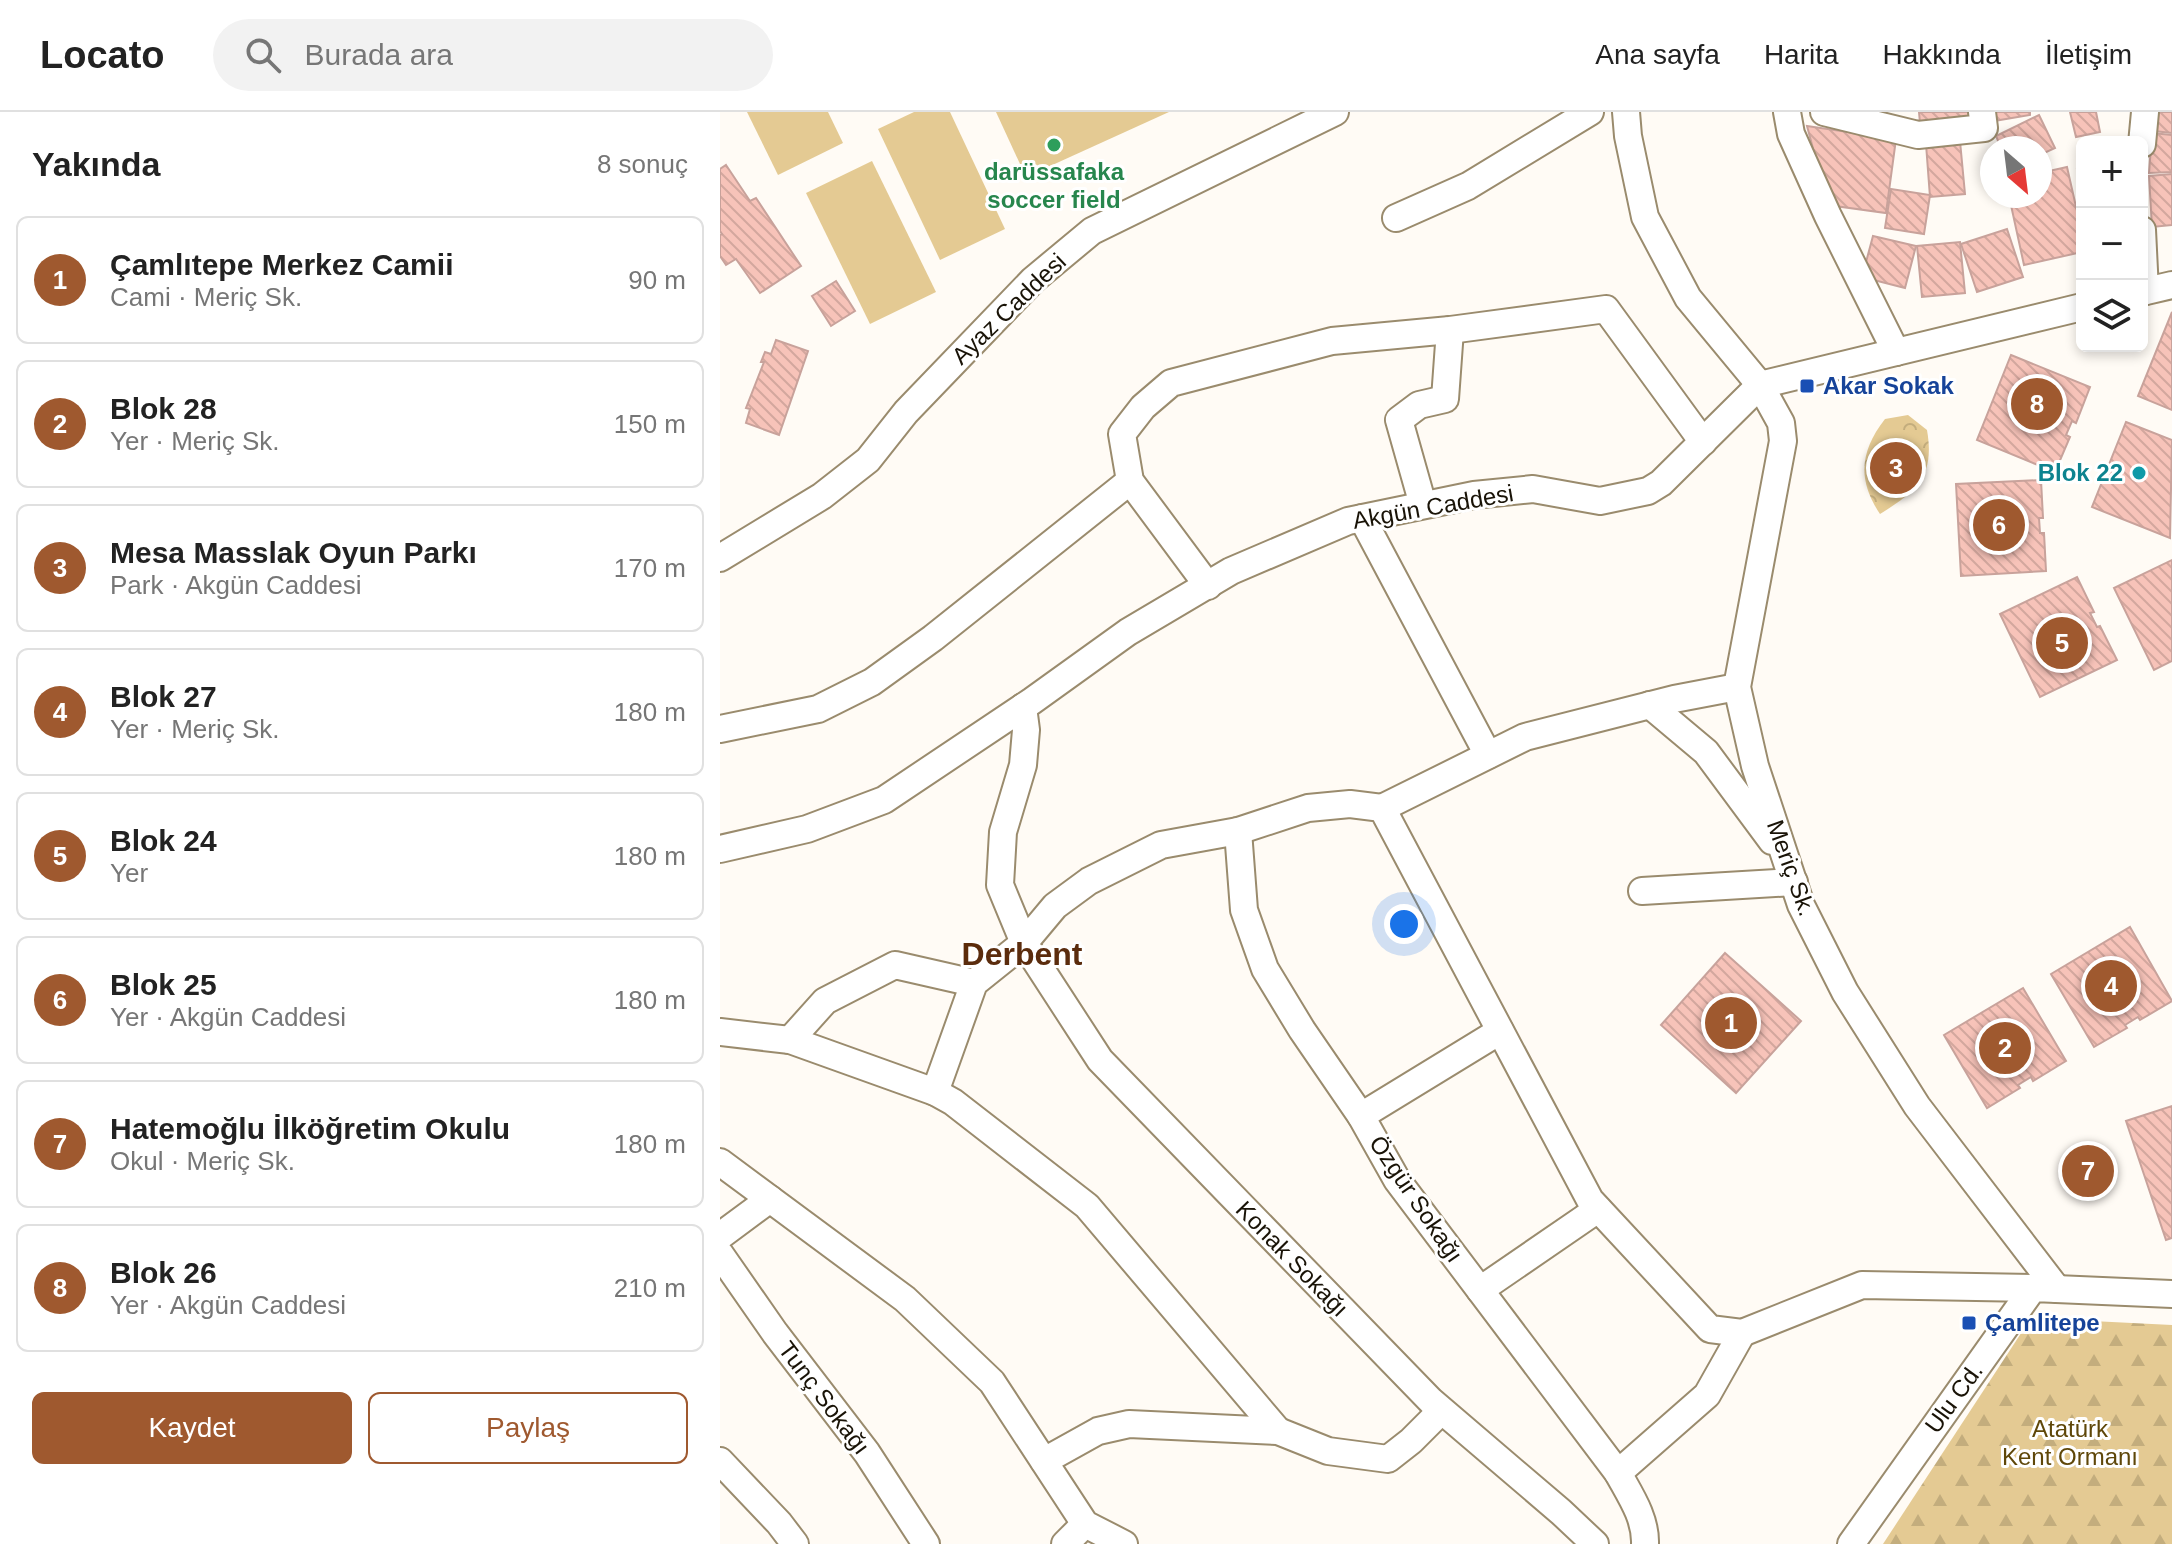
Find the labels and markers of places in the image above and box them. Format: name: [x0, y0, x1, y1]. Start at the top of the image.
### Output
marker: darüssafaka soccer field: [1045, 136, 1063, 154]
place label: darüssafaka soccer field: [984, 158, 1125, 213]
place label: Akar Sokak: [1823, 372, 1954, 399]
pin: 8: [2011, 374, 2063, 434]
marker: Akar Sokak: [1798, 377, 1816, 395]
pin: 3: [1870, 438, 1922, 498]
place label: Blok 22: [2038, 459, 2123, 486]
marker: Blok 22: [2130, 464, 2148, 482]
pin: 6: [1973, 495, 2025, 555]
pin: 5: [2036, 613, 2088, 673]
pin: 4: [2085, 956, 2137, 1016]
pin: 1: [1705, 993, 1757, 1053]
pin: 2: [1979, 1018, 2031, 1078]
pin: 7: [2062, 1141, 2114, 1201]
place label: Çamlitepe: [1985, 1309, 2100, 1336]
marker: Çamlitepe: [1960, 1314, 1978, 1332]

